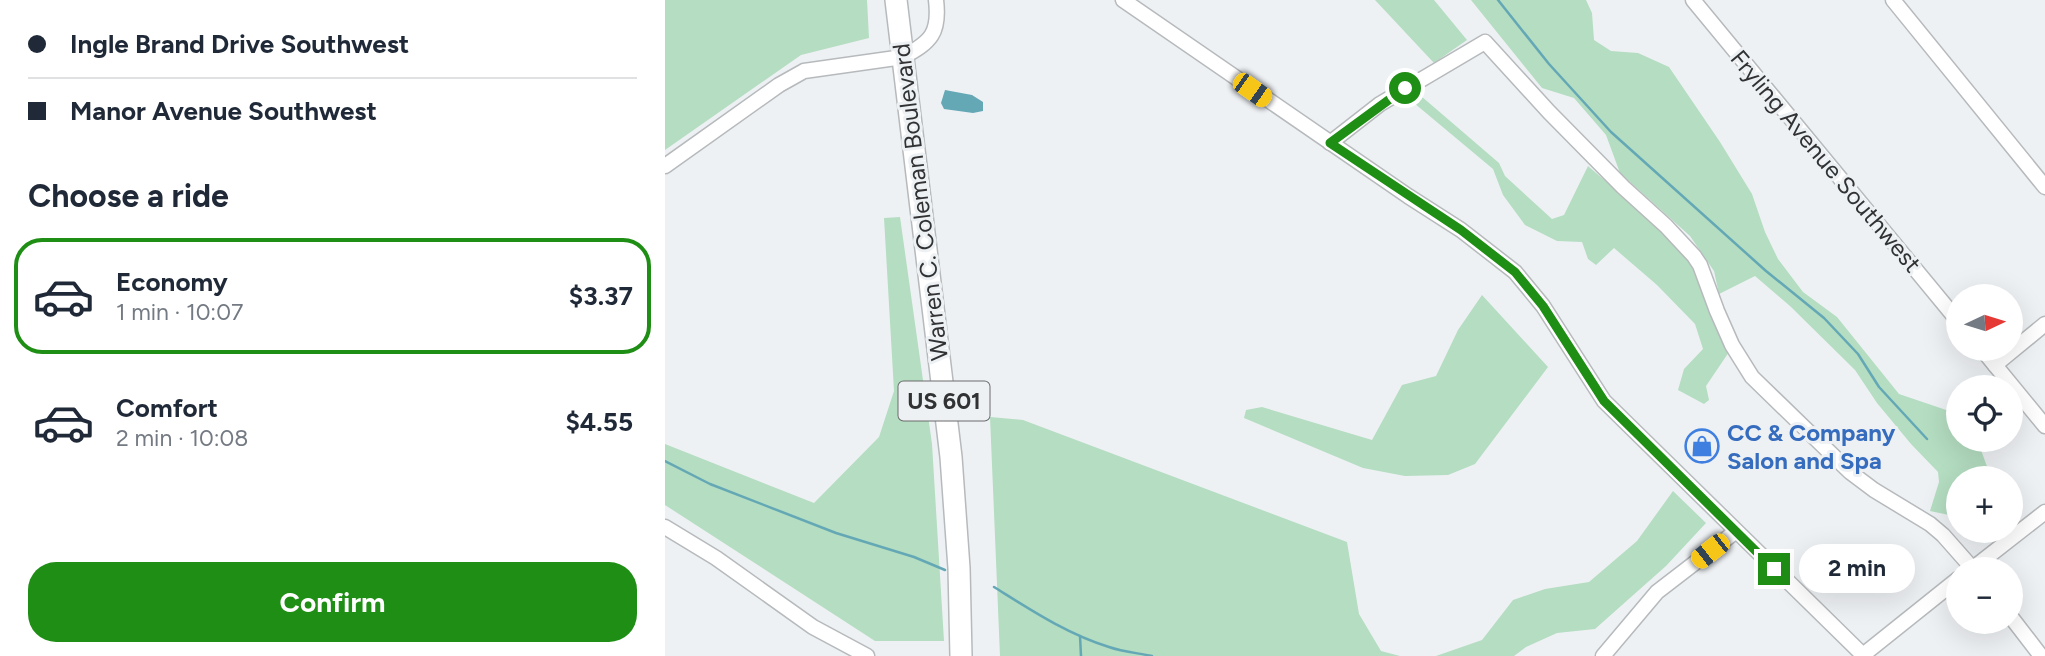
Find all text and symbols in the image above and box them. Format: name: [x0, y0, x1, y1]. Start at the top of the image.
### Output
text: Ingle Brand Drive Southwest: [70, 28, 409, 60]
street label: Warren C. Coleman Boulevard: [886, 42, 954, 362]
street label: Fryling Avenue Southwest: [1725, 44, 1927, 278]
car: [1229, 69, 1276, 111]
route start: [1389, 72, 1421, 104]
text: Manor Avenue Southwest: [70, 95, 377, 127]
text: Choose a ride: [28, 177, 229, 215]
icon: car: [32, 265, 95, 328]
text: Economy: [116, 266, 228, 298]
text: $3.37: [569, 280, 633, 312]
north arrow: [1946, 284, 2023, 360]
map controls: [1946, 284, 2023, 634]
text: 1 min · 10:07: [116, 298, 243, 326]
button: locate: [1946, 375, 2023, 452]
road number: US 601: [898, 382, 989, 420]
icon: car: [32, 391, 95, 454]
text: Comfort: [116, 392, 218, 424]
text: $4.55: [565, 406, 633, 438]
place label: CC & Company Salon and Spa: [1727, 418, 1896, 475]
text: 2 min · 10:08: [116, 424, 248, 452]
shop icon: CC & Company Salon and Spa: [1683, 427, 1721, 465]
button: +: [1946, 466, 2023, 543]
car: [1687, 530, 1734, 572]
callout: 2 min: [1799, 544, 1914, 594]
route end: [1758, 553, 1790, 585]
text: 2 min: [1828, 554, 1886, 582]
button: −: [1946, 557, 2023, 634]
button: Confirm: [28, 562, 637, 642]

